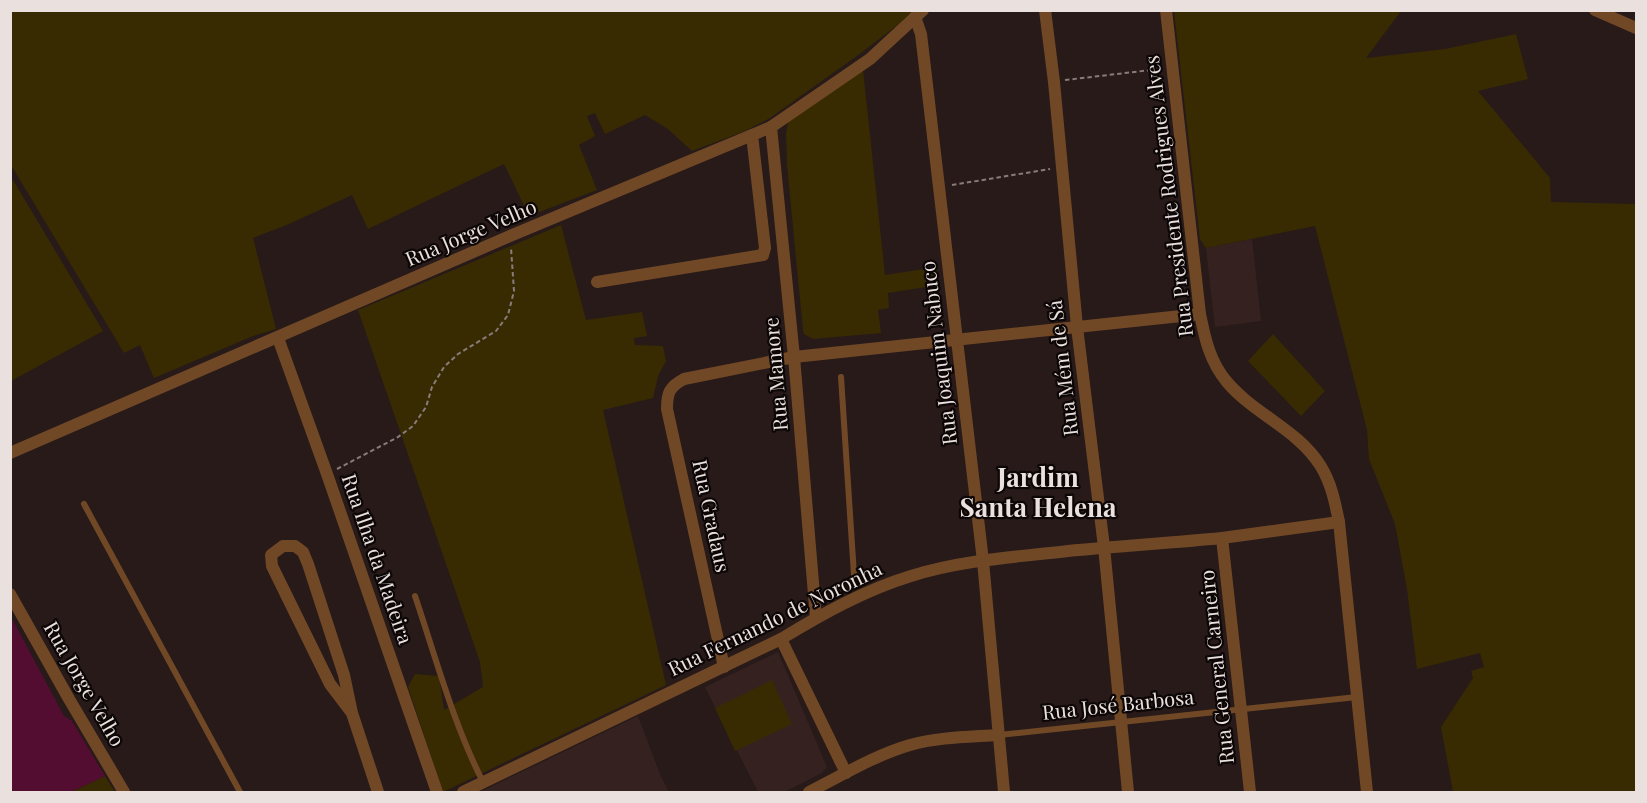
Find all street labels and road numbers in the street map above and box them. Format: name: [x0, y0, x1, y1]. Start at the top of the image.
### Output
street label: Rua Presidente Rodrigues Alves: [1137, 54, 1198, 338]
street label: Rua Jorge Velho: [401, 192, 540, 271]
street label: Rua Joaquim Nabuco: [913, 260, 962, 447]
street label: Rua Mém de Sá: [1040, 299, 1083, 438]
street label: Rua Mamore: [756, 316, 793, 432]
street label: Rua Gradaus: [687, 457, 738, 574]
street label: Rua Ilha da Madeira: [337, 470, 420, 647]
street label: Rua Fernando de Noronha: [663, 554, 886, 681]
street label: Rua General Carneiro: [1192, 569, 1239, 766]
street label: Rua Jorge Velho: [39, 616, 132, 751]
street label: Rua José Barbosa: [1041, 682, 1195, 725]

